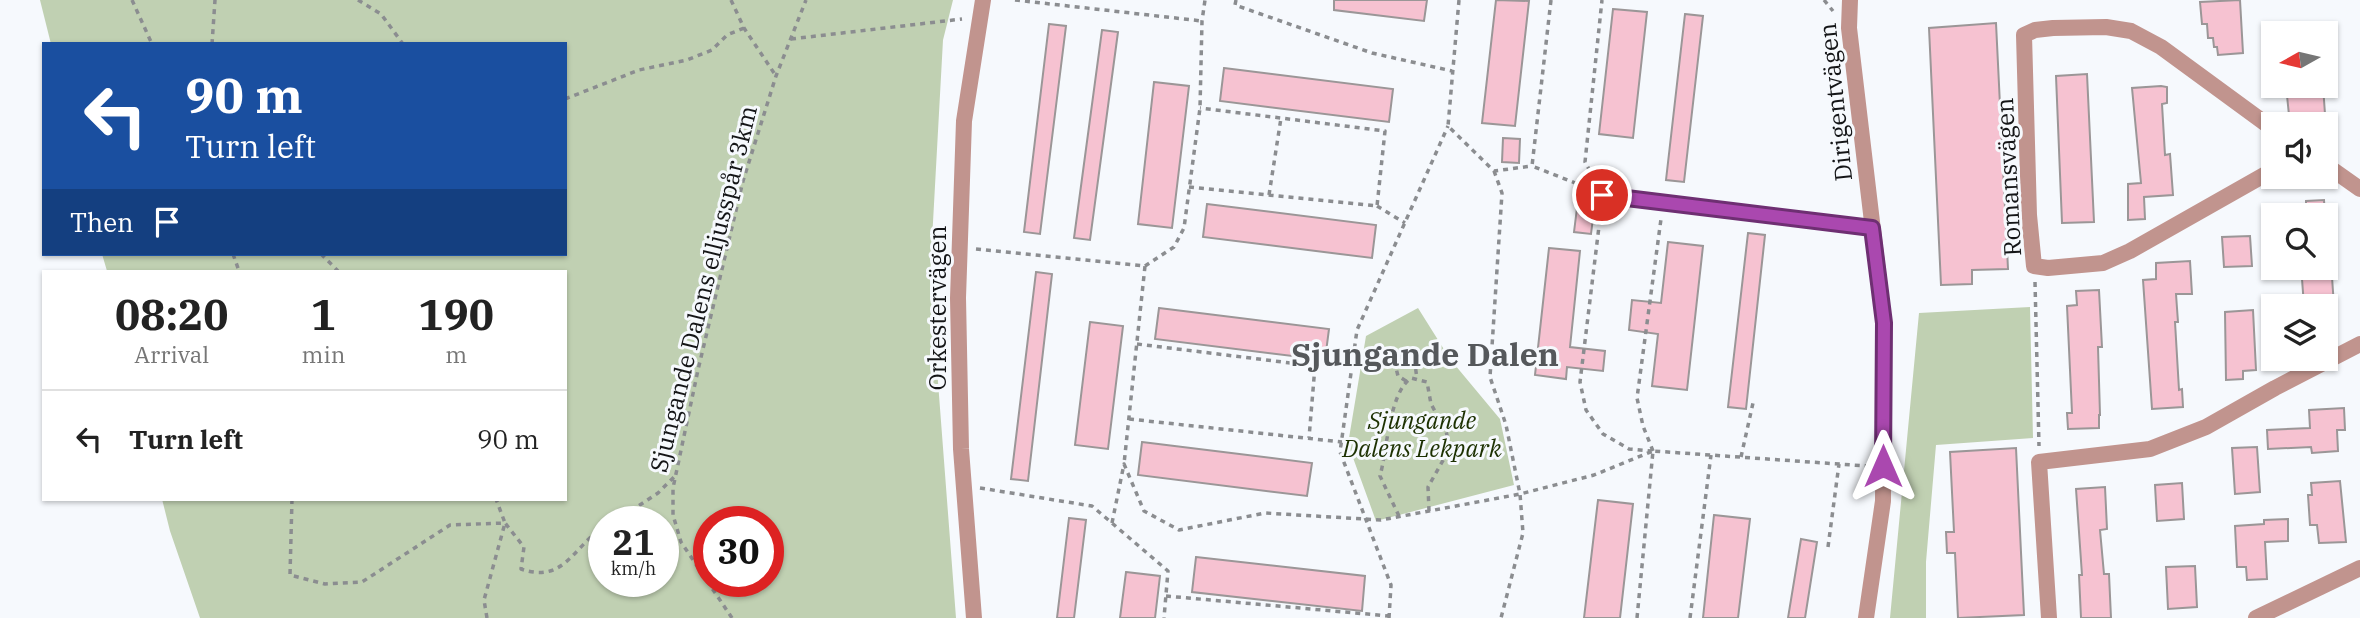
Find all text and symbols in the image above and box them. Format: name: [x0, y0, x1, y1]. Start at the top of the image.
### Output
street label: Dirigentvägen: [1811, 21, 1859, 183]
north arrow: [2261, 21, 2338, 98]
map controls: [2261, 21, 2338, 371]
text: 90 m: [185, 63, 303, 126]
icon: left: [70, 70, 161, 161]
street label: Romansvägen: [1988, 97, 2028, 257]
street label: Sjungande Dalens elljusspår 3km: [642, 102, 764, 476]
button: sound: [2261, 112, 2338, 189]
text: Turn left: [185, 125, 316, 167]
pin: [1572, 165, 1632, 225]
icon: arrive: [1583, 176, 1621, 214]
icon: arrive: [148, 203, 186, 241]
button: search: [2261, 203, 2338, 280]
text: Then: [70, 205, 134, 239]
street label: Orkestervägen: [921, 225, 953, 391]
text: 08:20: [115, 287, 229, 342]
text: 1: [311, 287, 336, 342]
text: 190: [418, 287, 494, 342]
button: layers: [2261, 294, 2338, 371]
district label: Sjungande Dalen: [1291, 333, 1559, 375]
text: Arrival: [134, 339, 209, 369]
text: min: [302, 339, 345, 369]
text: m: [445, 339, 467, 369]
park label: Sjungande Dalens Lekpark: [1341, 404, 1502, 464]
icon: left: [70, 420, 108, 458]
text: Turn left: [129, 422, 243, 456]
text: 90 m: [477, 422, 539, 456]
position arrow: [1846, 429, 1920, 503]
speed limit sign: 30: [693, 506, 784, 597]
text: 21: [612, 519, 655, 565]
text: km/h: [611, 557, 656, 580]

